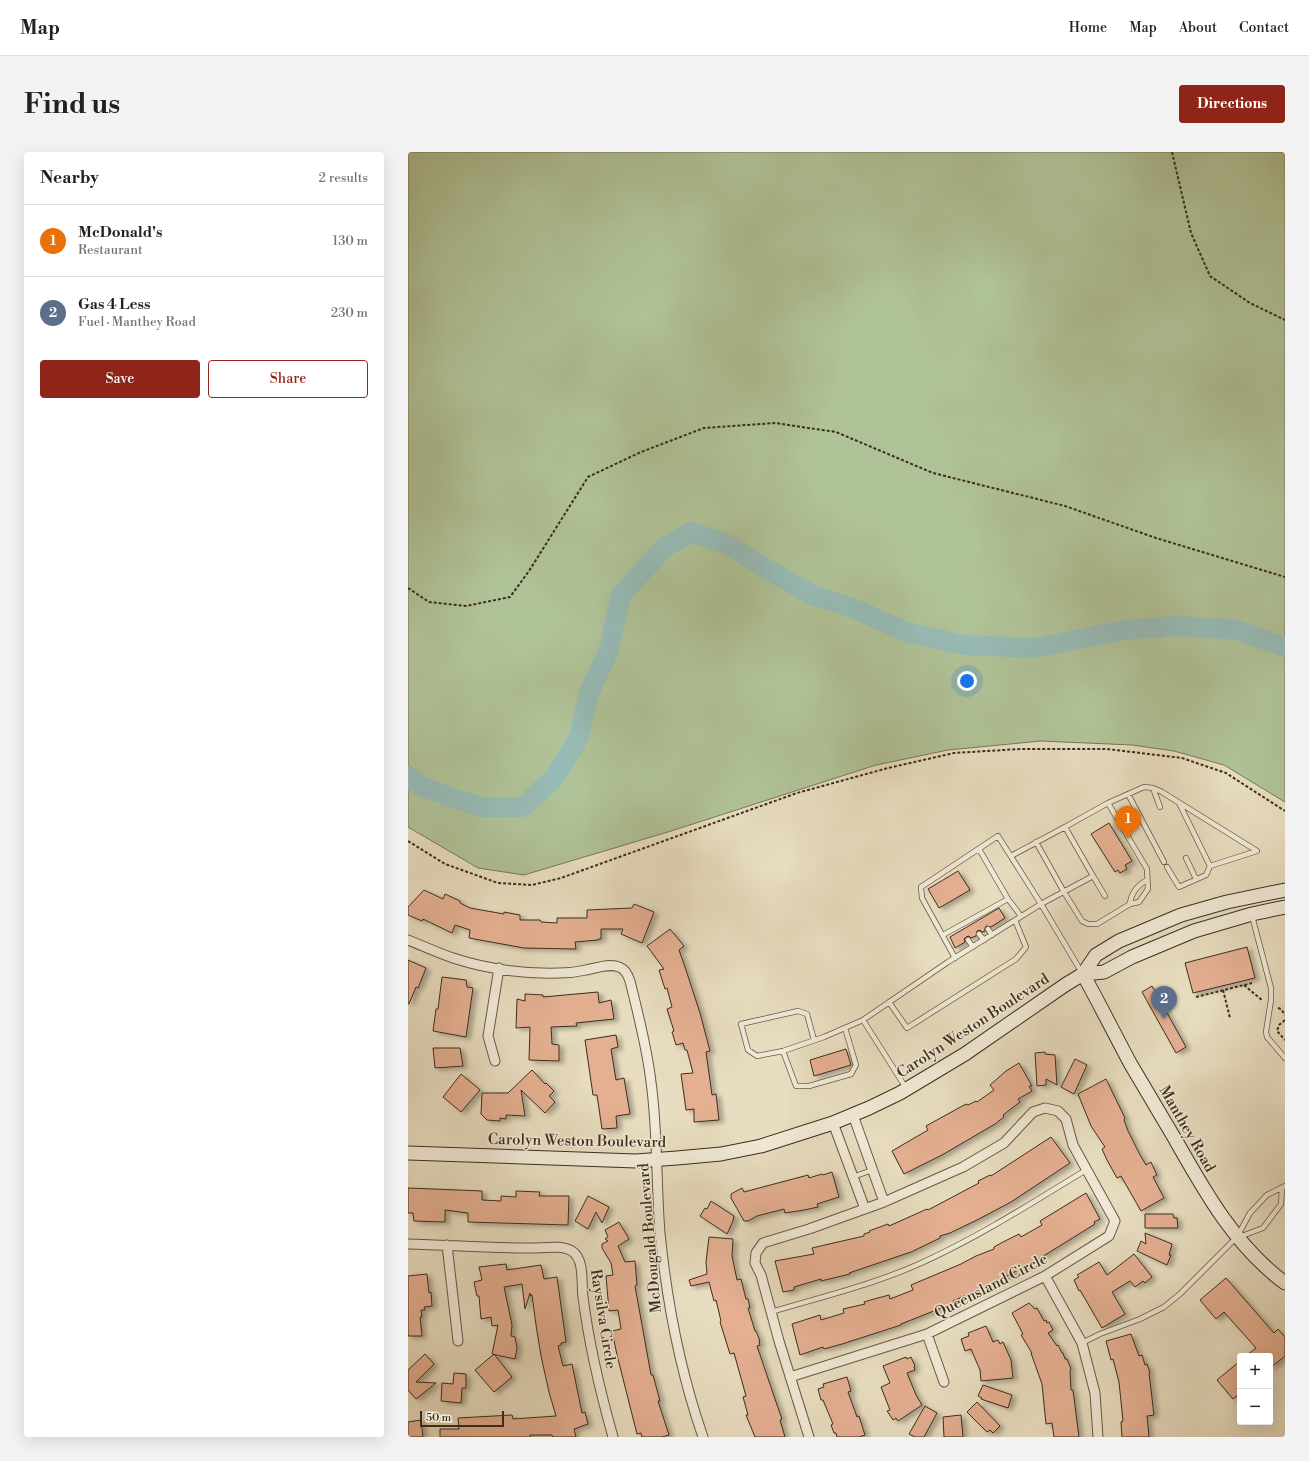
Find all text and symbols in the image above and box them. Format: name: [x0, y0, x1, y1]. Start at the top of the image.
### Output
text: Map: [20, 16, 60, 40]
text: Home: [1069, 19, 1107, 37]
text: Map: [1129, 19, 1157, 37]
text: About: [1179, 19, 1217, 37]
text: Contact: [1239, 19, 1289, 37]
button: Directions: [1179, 85, 1285, 123]
text: Find us: [24, 87, 120, 122]
text: Nearby: [40, 167, 99, 189]
text: 2 results: [319, 170, 368, 186]
text: McDonald's: [78, 223, 162, 242]
text: 1: [50, 233, 56, 249]
text: 130 m: [333, 233, 368, 249]
text: Restaurant: [78, 242, 143, 258]
text: Gas 4 Less: [78, 295, 150, 314]
text: 2: [49, 305, 57, 321]
text: 230 m: [331, 305, 368, 321]
text: Fuel · Manthey Road: [78, 314, 196, 330]
button: Save: [40, 360, 200, 398]
button: Share: [208, 360, 368, 398]
your location: [957, 671, 977, 691]
pin: 1: [1115, 806, 1141, 839]
street label: Carolyn Weston Boulevard: [893, 969, 1053, 1083]
pin: 2: [1151, 986, 1177, 1019]
street label: Manthey Road: [1155, 1082, 1220, 1176]
street label: Carolyn Weston Boulevard: [488, 1130, 667, 1152]
street label: McDougald Boulevard: [634, 1162, 666, 1314]
street label: Queensland Circle: [931, 1249, 1051, 1323]
street label: Raysilva Circle: [586, 1268, 620, 1370]
map controls: [1237, 1353, 1273, 1425]
button: +: [1237, 1353, 1273, 1389]
button: −: [1237, 1389, 1273, 1425]
scale bar: [420, 1409, 504, 1428]
text: 50 m: [426, 1411, 451, 1425]

